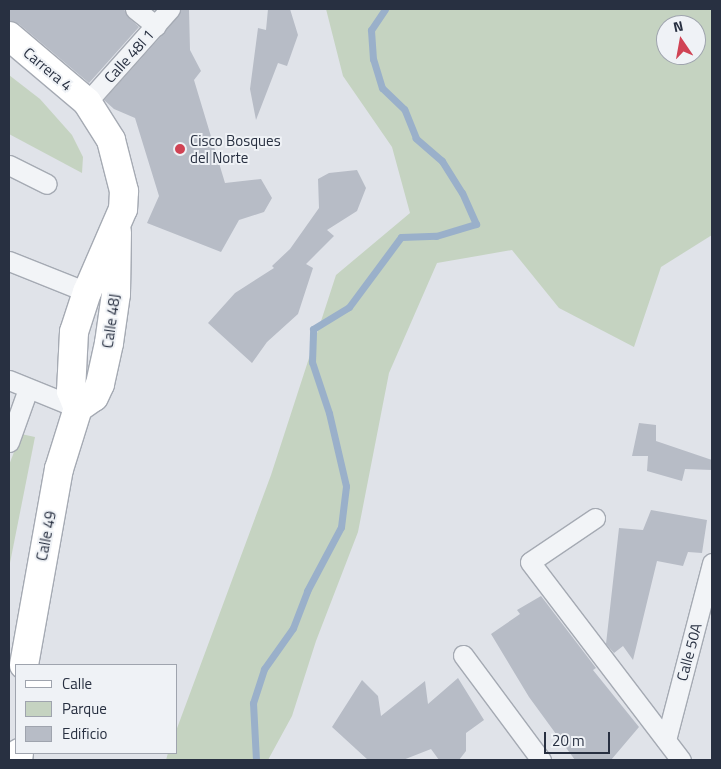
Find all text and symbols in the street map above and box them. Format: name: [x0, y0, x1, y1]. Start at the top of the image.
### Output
north arrow: [656, 15, 706, 65]
text: N: [671, 15, 685, 37]
street label: Calle 48I 1: [100, 26, 158, 86]
street label: Carrera 4: [20, 44, 76, 94]
place label: Cisco Bosques del Norte: [190, 131, 281, 166]
marker: Cisco Bosques del Norte: [174, 143, 186, 155]
street label: Calle 48J: [98, 293, 124, 349]
street label: Calle 49: [32, 510, 60, 562]
street label: Calle 50A: [673, 621, 705, 683]
legend: [15, 664, 178, 754]
text: Calle: [62, 672, 92, 695]
text: Parque: [62, 697, 107, 720]
text: Edificio: [62, 722, 107, 745]
scale bar: [546, 722, 612, 754]
text: 20 m: [552, 729, 585, 752]

